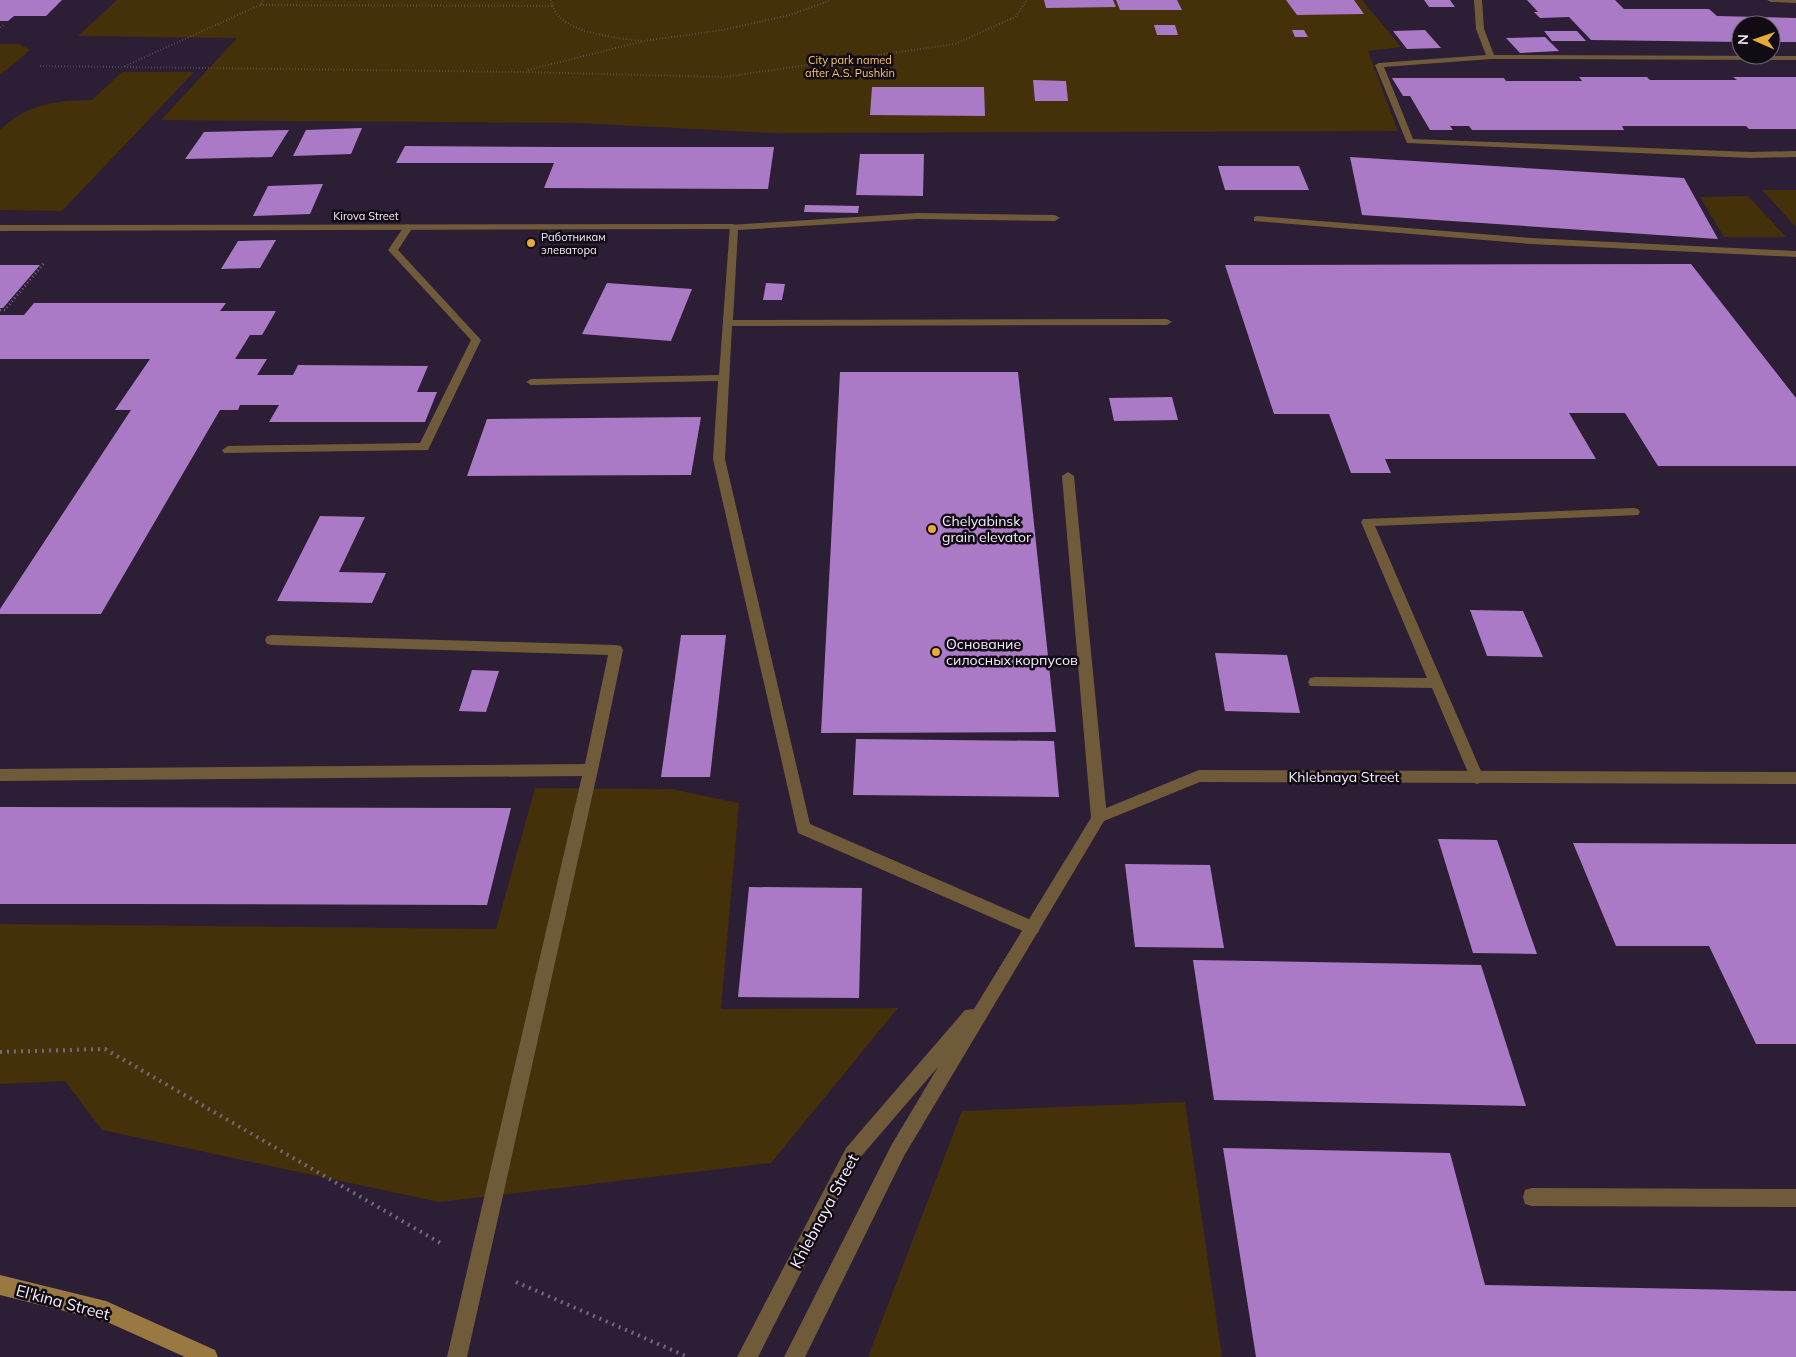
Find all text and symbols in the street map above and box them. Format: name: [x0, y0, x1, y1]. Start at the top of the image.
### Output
north arrow: [1731, 15, 1781, 65]
text: N: [1734, 34, 1752, 45]
park label: City park named after A.S. Pushkin: [805, 53, 895, 80]
street label: Kirova Street: [333, 209, 399, 223]
place label: Работникам элеватора: [541, 230, 606, 257]
marker: Работникам элеватора: [525, 237, 537, 249]
place label: Chelyabinsk grain elevator: [942, 512, 1032, 546]
marker: Chelyabinsk grain elevator: [926, 523, 938, 535]
place label: Основание силосных корпусов: [946, 635, 1078, 669]
marker: Основание силосных корпусов: [930, 646, 942, 658]
street label: Khlebnaya Street: [1288, 768, 1400, 786]
street label: Khlebnaya Street: [785, 1150, 863, 1272]
street label: El'kina Street: [14, 1280, 112, 1324]

